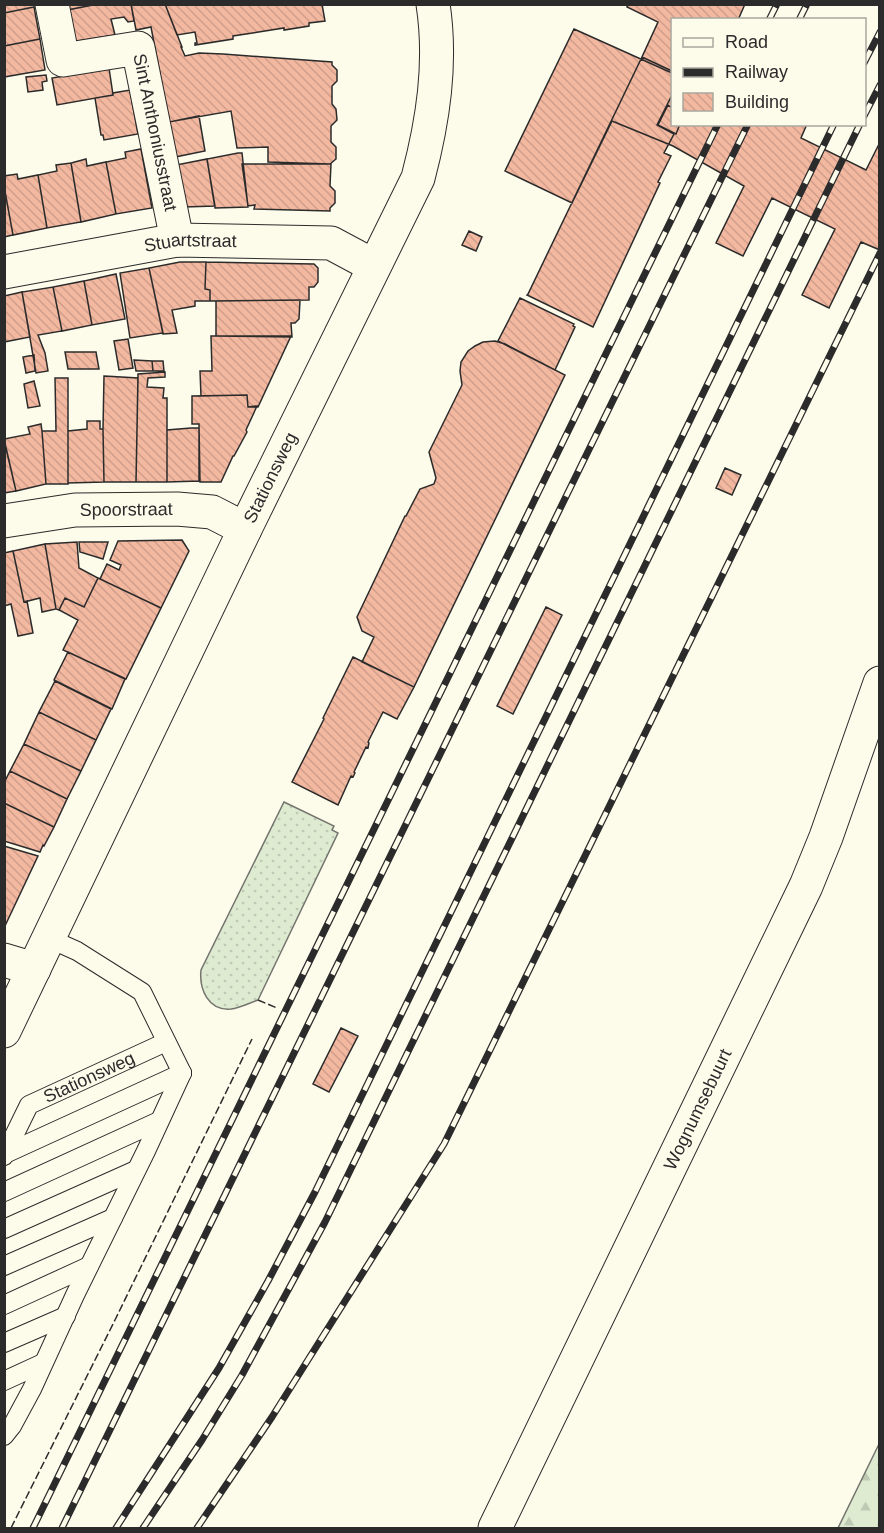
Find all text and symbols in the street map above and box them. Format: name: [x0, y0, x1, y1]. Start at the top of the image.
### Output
legend: [671, 18, 866, 126]
text: Road: [725, 32, 768, 52]
street label: Sint Anthoniusstraat: [129, 52, 181, 213]
text: Railway: [725, 62, 788, 82]
text: Building: [725, 92, 789, 112]
street label: Stuartstraat: [142, 229, 237, 256]
street label: Stationsweg: [240, 429, 301, 526]
street label: Spoorstraat: [79, 499, 173, 520]
street label: Wognumsebuurt: [660, 1046, 735, 1173]
street label: Stationsweg: [40, 1048, 138, 1107]

